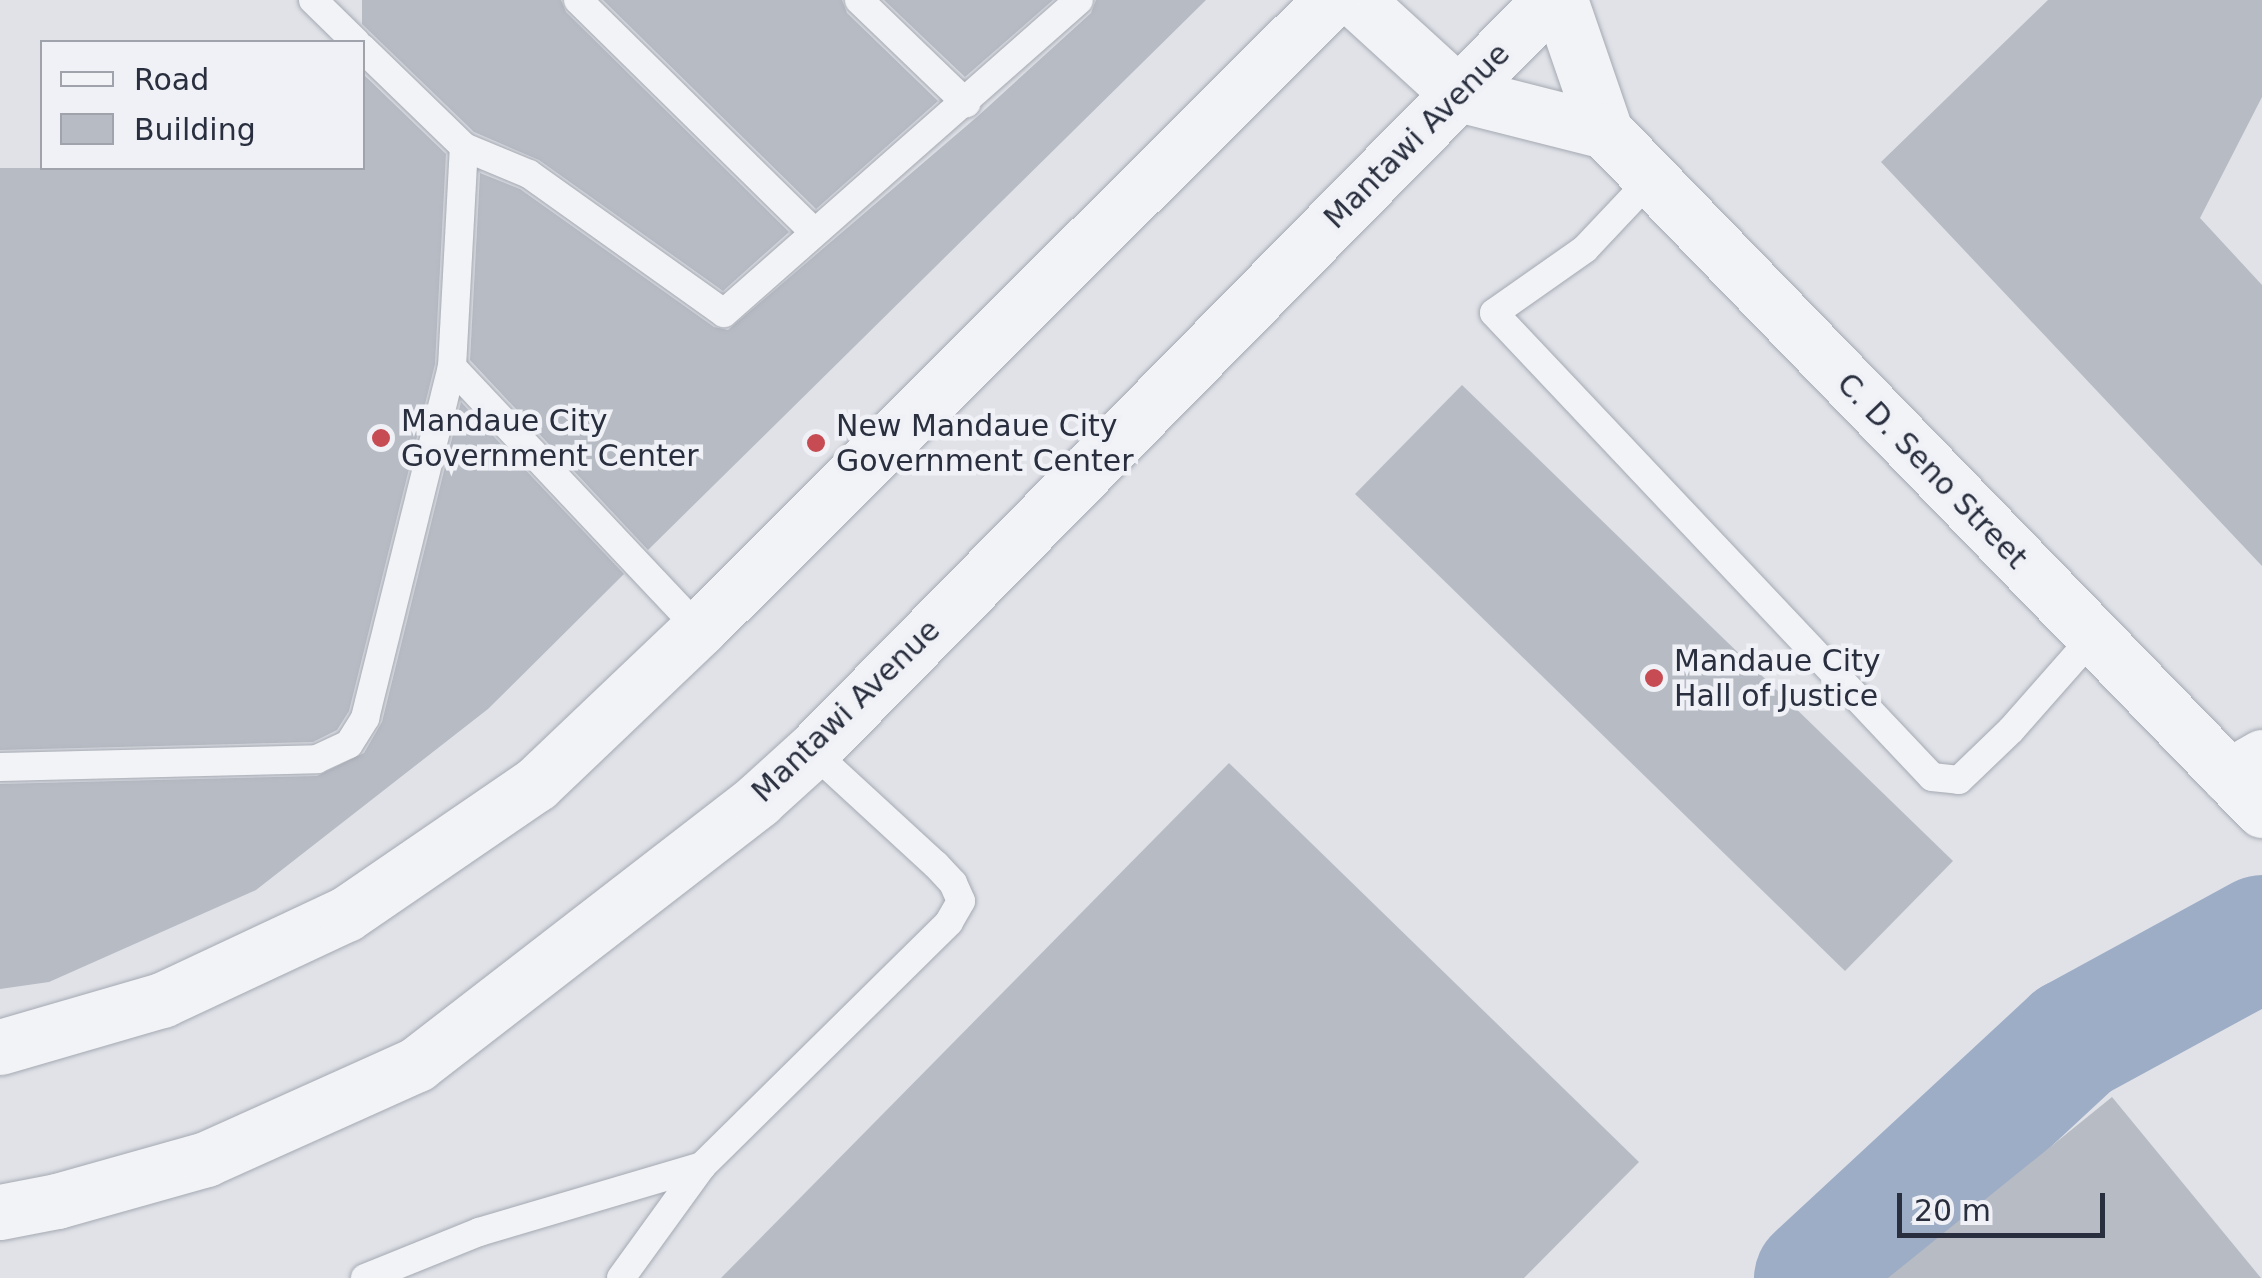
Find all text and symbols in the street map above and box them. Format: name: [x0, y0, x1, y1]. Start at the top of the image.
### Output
street label: Mantawi Avenue: [1317, 36, 1517, 236]
legend: [40, 40, 365, 170]
text: Road: [134, 62, 209, 97]
text: Building: [134, 112, 256, 147]
street label: C. D. Seno Street: [1830, 366, 2034, 576]
place label: Mandaue City Government Center: [401, 403, 699, 474]
place label: New Mandaue City Government Center: [836, 408, 1134, 478]
marker: Mandaue City Government Center: [370, 427, 392, 449]
marker: New Mandaue City Government Center: [805, 432, 827, 454]
street label: Mantawi Avenue: [745, 612, 947, 810]
place label: Mandaue City Hall of Justice: [1674, 643, 1881, 714]
marker: Mandaue City Hall of Justice: [1643, 667, 1665, 689]
scale bar: [1902, 1173, 2110, 1235]
text: 20 m: [1914, 1193, 1991, 1228]

